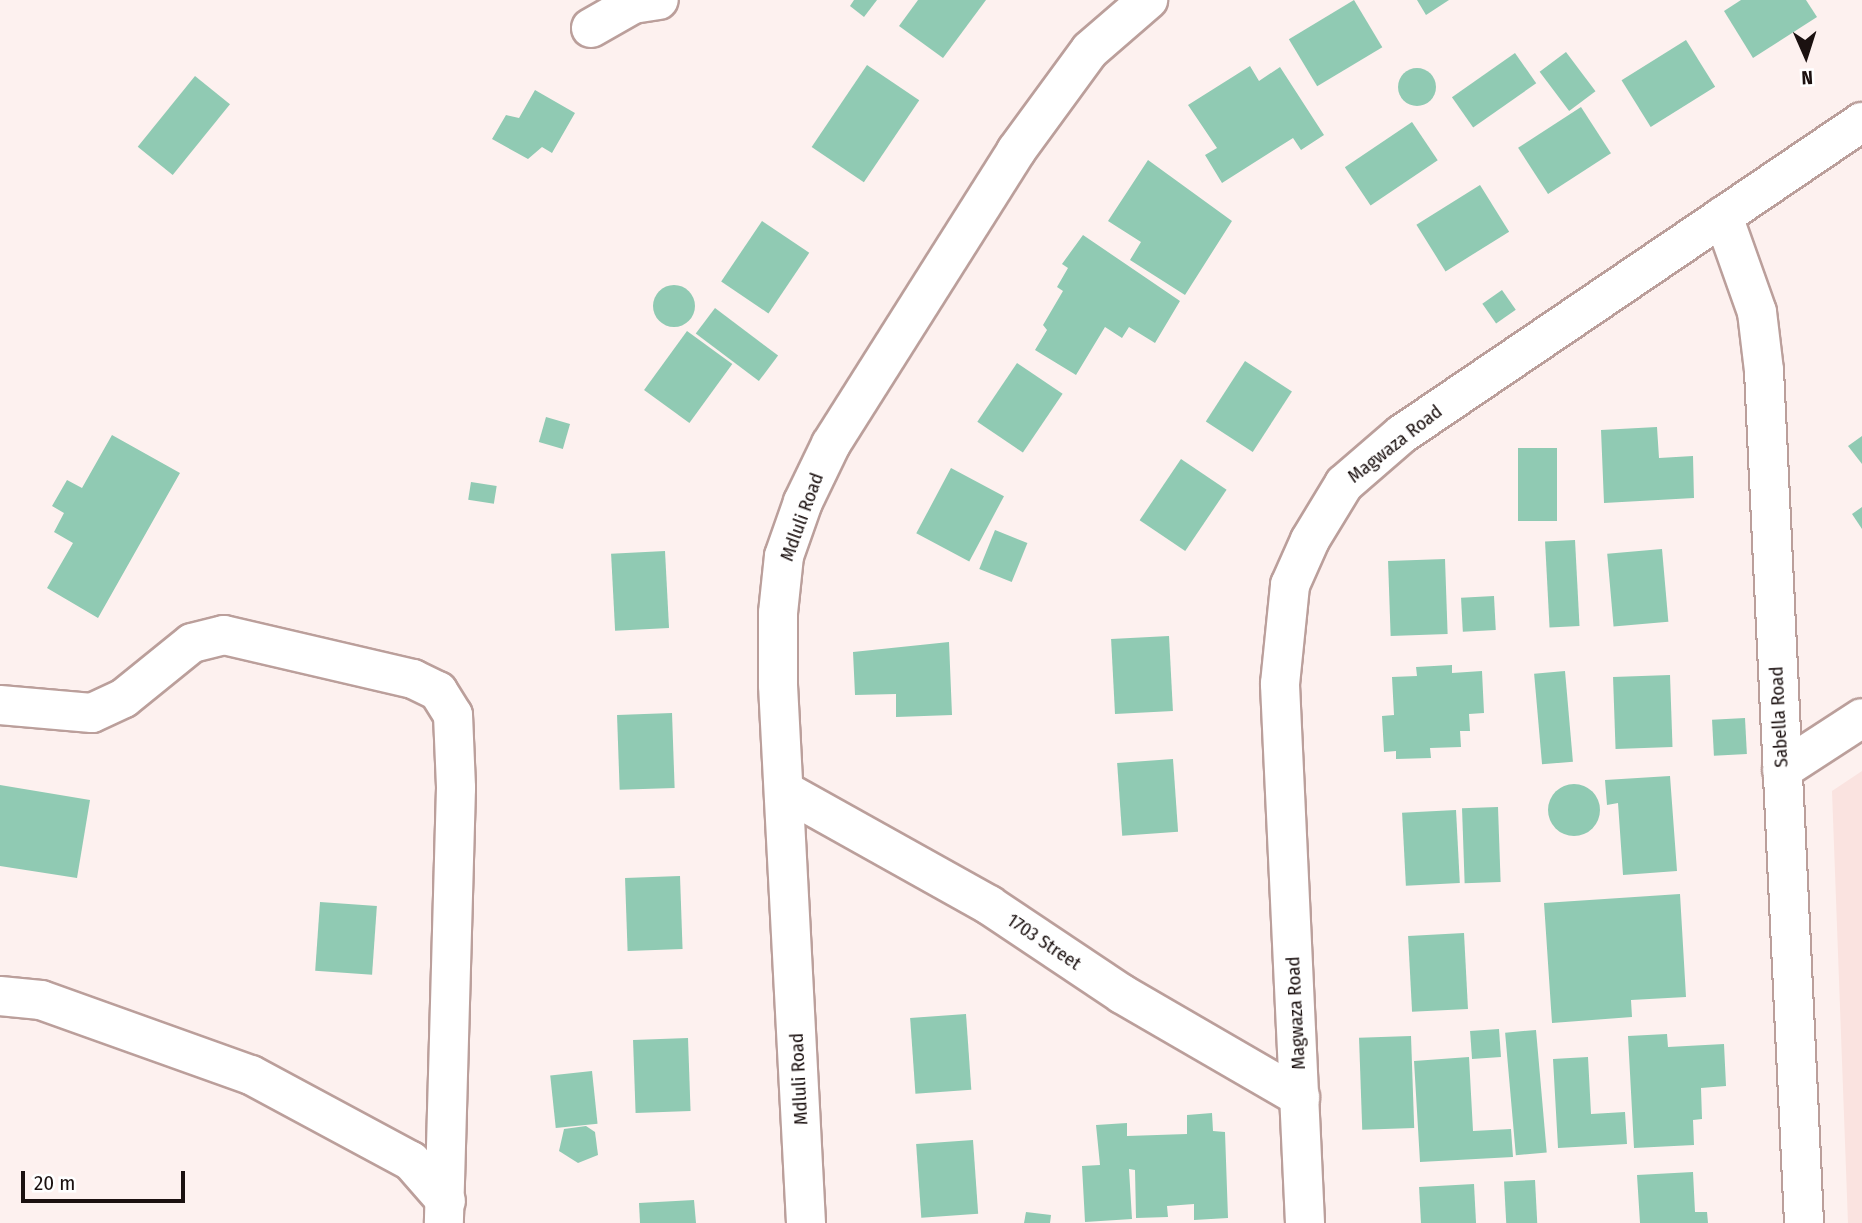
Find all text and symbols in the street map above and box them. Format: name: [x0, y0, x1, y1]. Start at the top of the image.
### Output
north arrow: [1771, 21, 1841, 91]
text: N: [1801, 66, 1813, 89]
street label: Magwaza Road: [1343, 400, 1447, 488]
street label: Mdluli Road: [776, 470, 828, 564]
street label: Sabella Road: [1765, 666, 1793, 768]
street label: 1703 Street: [1003, 909, 1085, 975]
street label: Magwaza Road: [1282, 956, 1310, 1070]
street label: Mdluli Road: [785, 1032, 813, 1126]
scale bar: [24, 1156, 189, 1200]
text: 20 m: [34, 1170, 75, 1196]

